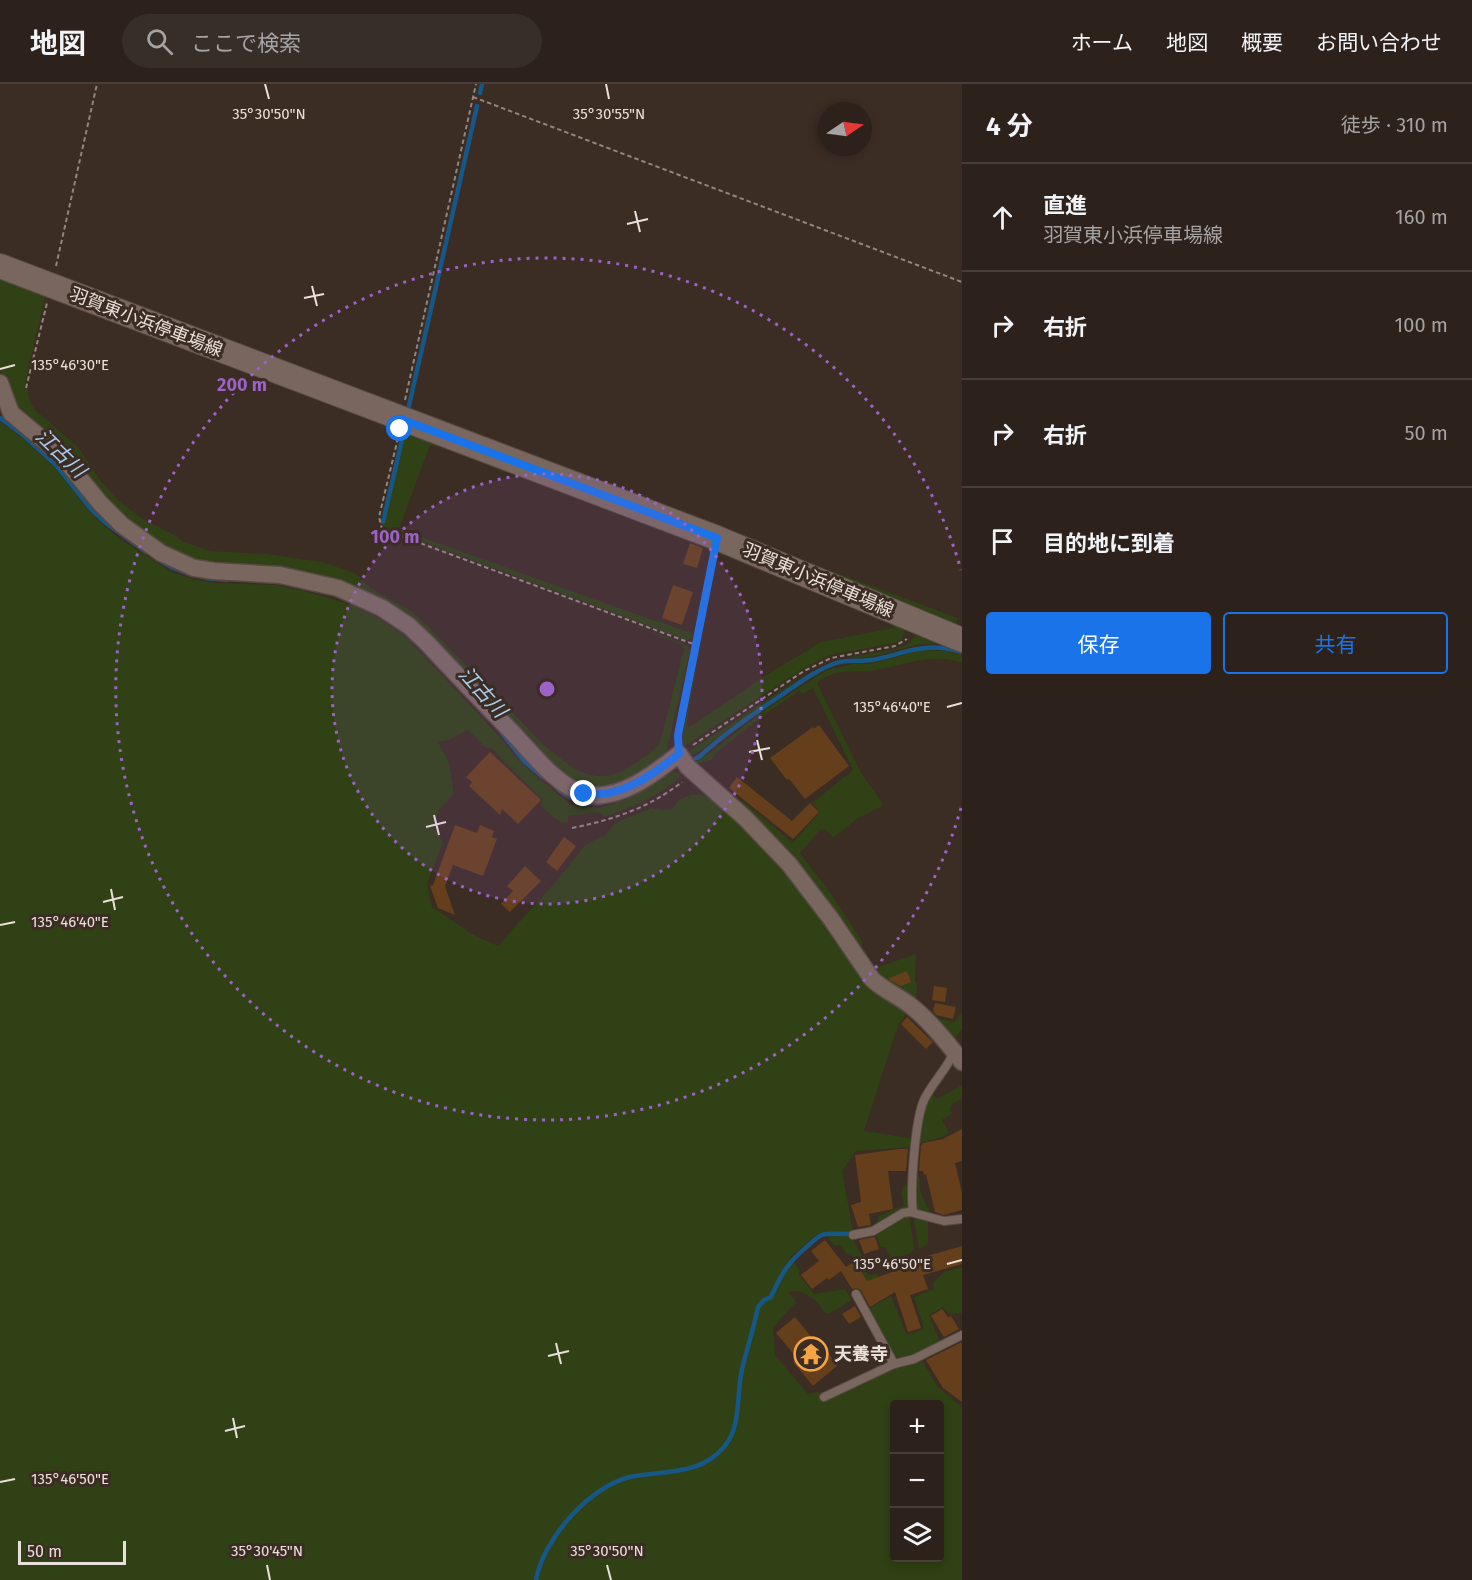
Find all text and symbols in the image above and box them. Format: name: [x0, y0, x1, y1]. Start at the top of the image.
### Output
search box: [122, 14, 542, 68]
icon: search: [143, 25, 176, 58]
text: 地図: [30, 27, 86, 60]
text: ここで検索: [191, 30, 301, 57]
text: ホーム: [1071, 30, 1133, 56]
text: 地図: [1166, 30, 1208, 56]
text: 概要: [1241, 30, 1283, 56]
text: お問い合わせ: [1316, 30, 1442, 56]
north arrow: [818, 102, 872, 156]
text: 35°30'50"N: [232, 105, 306, 123]
text: 35°30'55"N: [573, 105, 645, 123]
text: 4 分: [986, 111, 1033, 142]
text: 徒歩 · 310 m: [1341, 113, 1448, 137]
text: 直進: [1043, 192, 1087, 219]
icon: ahead: [986, 201, 1019, 234]
text: 160 m: [1395, 205, 1448, 229]
text: 羽賀東小浜停車場線: [1043, 223, 1223, 247]
street label: 羽賀東小浜停車場線: [66, 283, 226, 361]
icon: right: [986, 309, 1019, 342]
text: 100 m: [1395, 313, 1448, 337]
text: 右折: [1043, 314, 1087, 341]
text: 135°46'30"E: [31, 356, 109, 374]
text: 200 m: [217, 374, 267, 396]
route start: [386, 415, 412, 441]
icon: right: [986, 417, 1019, 450]
text: 50 m: [1404, 421, 1448, 445]
text: 右折: [1043, 422, 1087, 449]
water label: 江古川: [31, 424, 92, 484]
icon: arrive: [986, 525, 1019, 558]
text: 100 m: [371, 526, 419, 548]
text: 目的地に到着: [1043, 530, 1175, 557]
street label: 羽賀東小浜停車場線: [739, 538, 897, 622]
button: 保存: [986, 612, 1211, 674]
button: 共有: [1223, 612, 1448, 674]
water label: 江古川: [454, 662, 513, 724]
centre of rings: [537, 679, 557, 699]
text: 135°46'40"E: [853, 698, 931, 716]
route end: [570, 780, 596, 806]
text: 135°46'40"E: [31, 913, 109, 931]
text: 135°46'50"E: [853, 1255, 931, 1273]
temple icon: 天養寺: [793, 1336, 829, 1372]
place label: 天養寺: [834, 1343, 888, 1365]
map controls: [890, 1400, 944, 1562]
button: +: [890, 1400, 944, 1454]
button: −: [890, 1454, 944, 1508]
text: 135°46'50"E: [31, 1470, 109, 1488]
button: layers: [890, 1508, 944, 1562]
scale bar: [18, 1538, 126, 1566]
text: 50 m: [27, 1542, 62, 1561]
text: 35°30'45"N: [231, 1542, 303, 1560]
text: 35°30'50"N: [570, 1542, 644, 1560]

